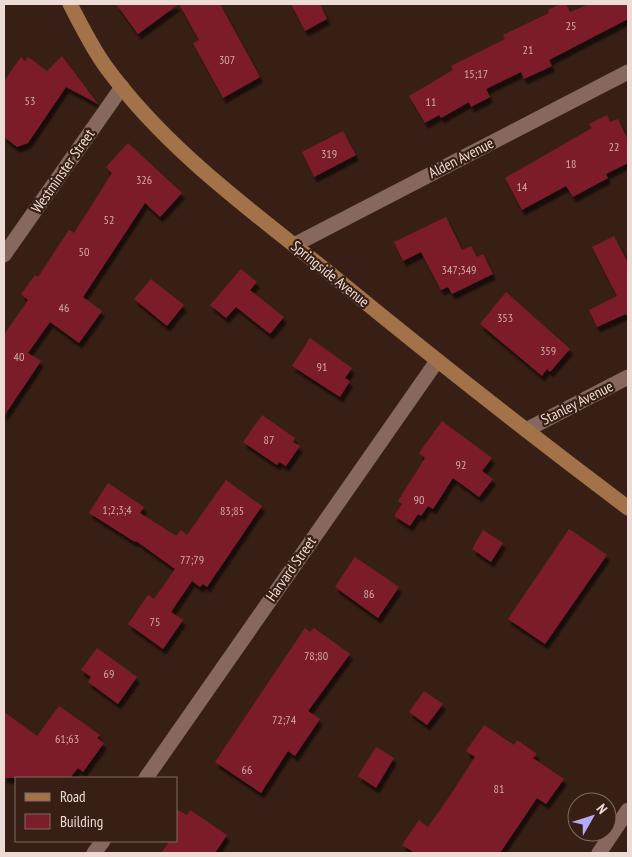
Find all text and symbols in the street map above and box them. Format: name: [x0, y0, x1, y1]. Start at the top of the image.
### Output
house number: 25: [566, 18, 576, 33]
house number: 21: [523, 42, 533, 57]
house number: 307: [219, 52, 235, 67]
house number: 15;17: [464, 66, 488, 81]
house number: 53: [25, 93, 35, 108]
house number: 11: [426, 94, 436, 109]
street label: Westminster Street: [27, 125, 99, 216]
street label: Alden Avenue: [425, 133, 497, 182]
house number: 22: [609, 139, 619, 154]
house number: 319: [321, 146, 337, 161]
house number: 18: [566, 156, 576, 171]
house number: 326: [136, 172, 152, 187]
house number: 14: [517, 179, 528, 194]
house number: 52: [104, 212, 114, 227]
street label: Springside Avenue: [287, 236, 373, 311]
house number: 50: [79, 244, 89, 259]
house number: 347;349: [442, 262, 477, 277]
house number: 46: [59, 300, 69, 315]
house number: 353: [497, 310, 513, 325]
house number: 359: [540, 343, 556, 358]
house number: 40: [14, 349, 24, 364]
house number: 91: [317, 359, 327, 374]
street label: Stanley Avenue: [537, 376, 616, 429]
house number: 87: [264, 432, 274, 447]
house number: 92: [456, 457, 466, 472]
house number: 90: [414, 492, 424, 507]
house number: 1;2;3;4: [102, 502, 132, 517]
house number: 83;85: [220, 503, 244, 518]
street label: Harvard Street: [261, 533, 320, 605]
house number: 77;79: [180, 552, 204, 567]
house number: 86: [364, 586, 374, 601]
house number: 75: [150, 614, 160, 629]
house number: 78;80: [304, 648, 328, 663]
house number: 69: [104, 666, 114, 681]
house number: 72;74: [272, 712, 297, 727]
house number: 61;63: [55, 731, 79, 746]
house number: 66: [242, 762, 252, 777]
legend: [15, 777, 178, 842]
house number: 81: [494, 781, 504, 796]
text: Road: [60, 787, 86, 806]
north arrow: [567, 792, 617, 842]
text: N: [593, 800, 611, 817]
text: Building: [60, 812, 103, 831]

